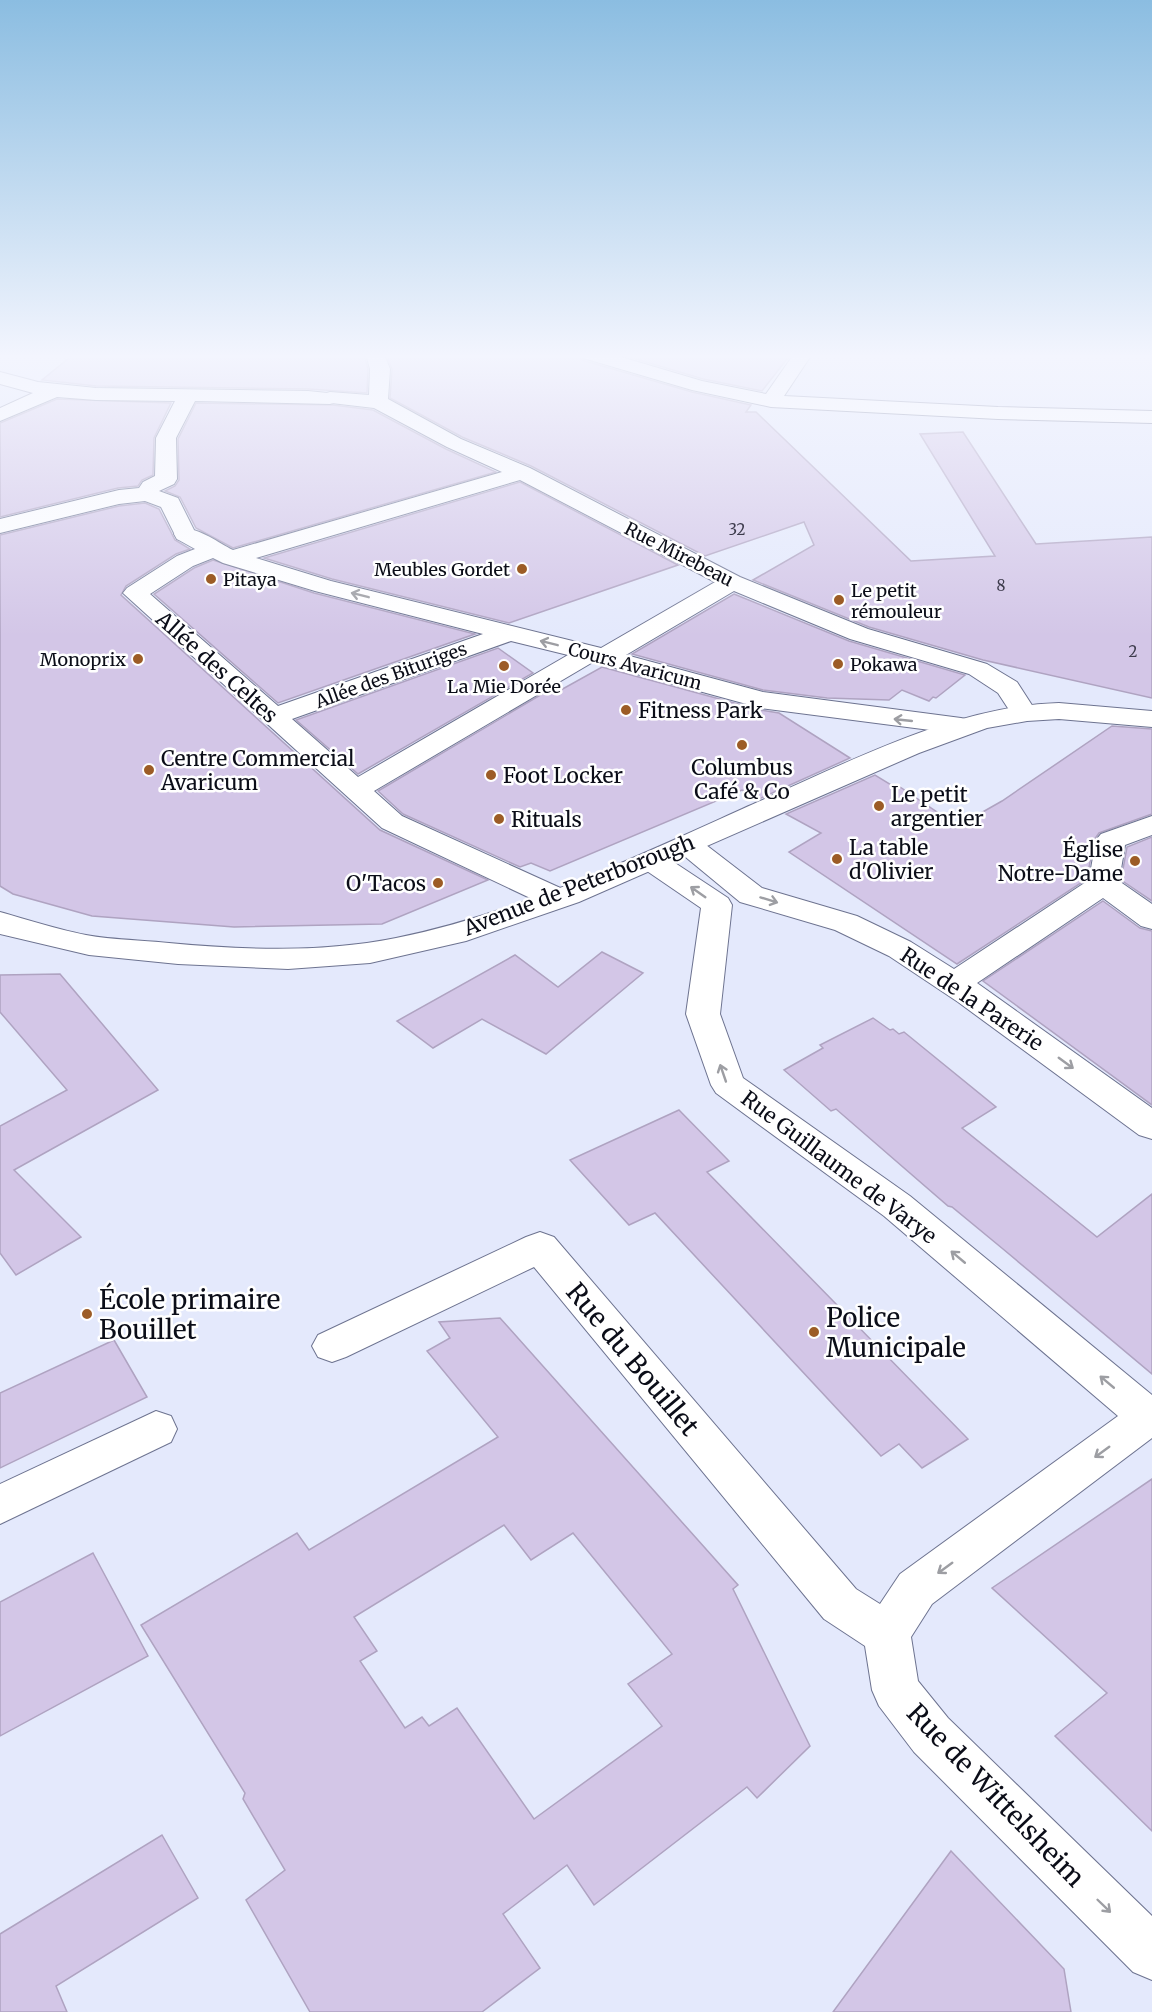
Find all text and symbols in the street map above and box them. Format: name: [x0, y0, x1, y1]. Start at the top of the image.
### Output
street label: Rue Mirebeau: [621, 517, 737, 591]
house number: 32: [728, 520, 746, 539]
place label: Meubles Gordet: [374, 558, 510, 581]
marker: Meubles Gordet: [515, 562, 529, 576]
place label: Pitaya: [223, 568, 277, 591]
marker: Pitaya: [204, 572, 218, 586]
house number: 8: [997, 576, 1006, 595]
place label: Le petit rémouleur: [851, 579, 942, 623]
one-way arrow: [351, 589, 370, 601]
marker: Le petit rémouleur: [832, 593, 846, 607]
street label: Allée des Celtes: [150, 605, 283, 729]
one-way arrow: [540, 636, 559, 648]
street label: Allée des Bituriges: [311, 637, 470, 713]
street label: Cours Avaricum: [566, 637, 705, 695]
house number: 2: [1129, 642, 1138, 661]
place label: Monoprix: [40, 648, 126, 671]
marker: Monoprix: [131, 652, 145, 666]
place label: Pokawa: [850, 653, 918, 676]
marker: Pokawa: [831, 657, 845, 671]
marker: La Mie Dorée: [497, 659, 511, 673]
place label: La Mie Dorée: [447, 675, 561, 698]
place label: Fitness Park: [638, 697, 763, 724]
marker: Fitness Park: [619, 703, 633, 717]
one-way arrow: [894, 714, 913, 725]
marker: Columbus Café & Co: [735, 738, 749, 752]
place label: Centre Commercial Avaricum: [160, 745, 355, 796]
place label: Columbus Café & Co: [691, 754, 793, 805]
place label: Foot Locker: [503, 762, 623, 789]
marker: Centre Commercial Avaricum: [142, 763, 156, 777]
marker: Foot Locker: [484, 768, 498, 782]
place label: Le petit argentier: [891, 781, 984, 832]
marker: Le petit argentier: [872, 799, 886, 813]
place label: Rituals: [511, 806, 582, 833]
marker: Rituals: [492, 812, 506, 826]
street label: Avenue de Peterborough: [459, 828, 698, 942]
place label: La table d'Olivier: [849, 834, 934, 885]
place label: Église Notre-Dame: [998, 835, 1123, 887]
marker: La table d'Olivier: [830, 852, 844, 866]
marker: Église Notre-Dame: [1128, 854, 1142, 868]
place label: O'Tacos: [346, 870, 426, 897]
marker: O'Tacos: [431, 876, 445, 890]
one-way arrow: [690, 886, 706, 898]
one-way arrow: [759, 895, 778, 906]
street label: Rue de la Parerie: [895, 941, 1049, 1057]
one-way arrow: [1058, 1057, 1074, 1070]
one-way arrow: [717, 1064, 728, 1083]
street label: Rue Guillaume de Varye: [736, 1085, 942, 1249]
one-way arrow: [950, 1251, 966, 1264]
street label: Rue du Bouillet: [559, 1276, 707, 1442]
place label: École primaire Bouillet: [99, 1282, 280, 1346]
place label: Police Municipale: [826, 1301, 966, 1364]
marker: École primaire Bouillet: [80, 1307, 94, 1321]
marker: Police Municipale: [807, 1325, 821, 1339]
one-way arrow: [1100, 1375, 1115, 1389]
one-way arrow: [1094, 1445, 1110, 1458]
one-way arrow: [937, 1561, 953, 1574]
street label: Rue de Wittelsheim: [900, 1697, 1092, 1894]
one-way arrow: [1097, 1898, 1112, 1913]

